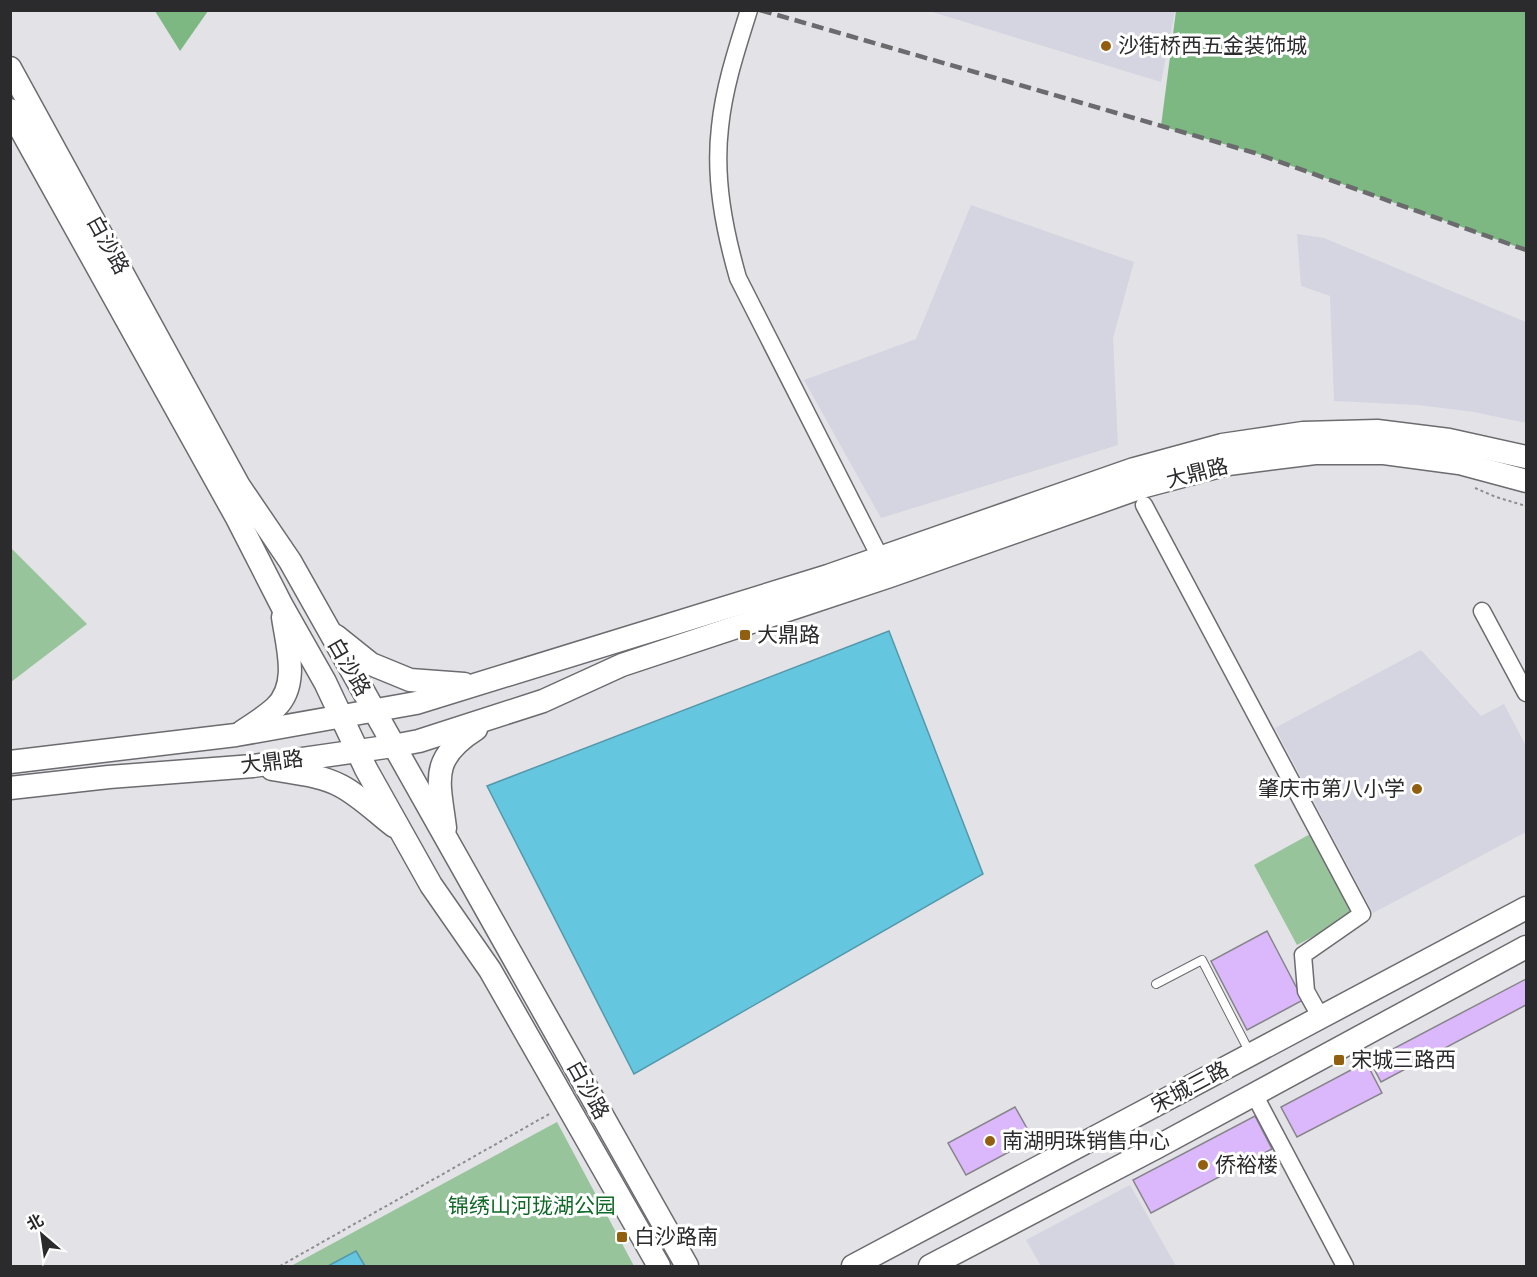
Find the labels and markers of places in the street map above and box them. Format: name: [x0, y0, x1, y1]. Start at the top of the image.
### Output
place label: 沙街桥西五金装饰城: [1118, 33, 1307, 59]
marker: 沙街桥西五金装饰城: [1099, 39, 1113, 53]
place label: 大鼎路: [757, 622, 820, 648]
marker: 大鼎路: [738, 628, 752, 642]
place label: 肇庆市第八小学: [1258, 776, 1405, 802]
marker: 肇庆市第八小学: [1410, 782, 1424, 796]
place label: 宋城三路西: [1351, 1047, 1456, 1073]
marker: 宋城三路西: [1332, 1053, 1346, 1067]
place label: 南湖明珠销售中心: [1002, 1128, 1170, 1154]
marker: 南湖明珠销售中心: [983, 1134, 997, 1148]
place label: 侨裕楼: [1215, 1152, 1278, 1178]
marker: 侨裕楼: [1196, 1158, 1210, 1172]
place label: 白沙路南: [634, 1224, 718, 1250]
marker: 白沙路南: [615, 1230, 629, 1244]

